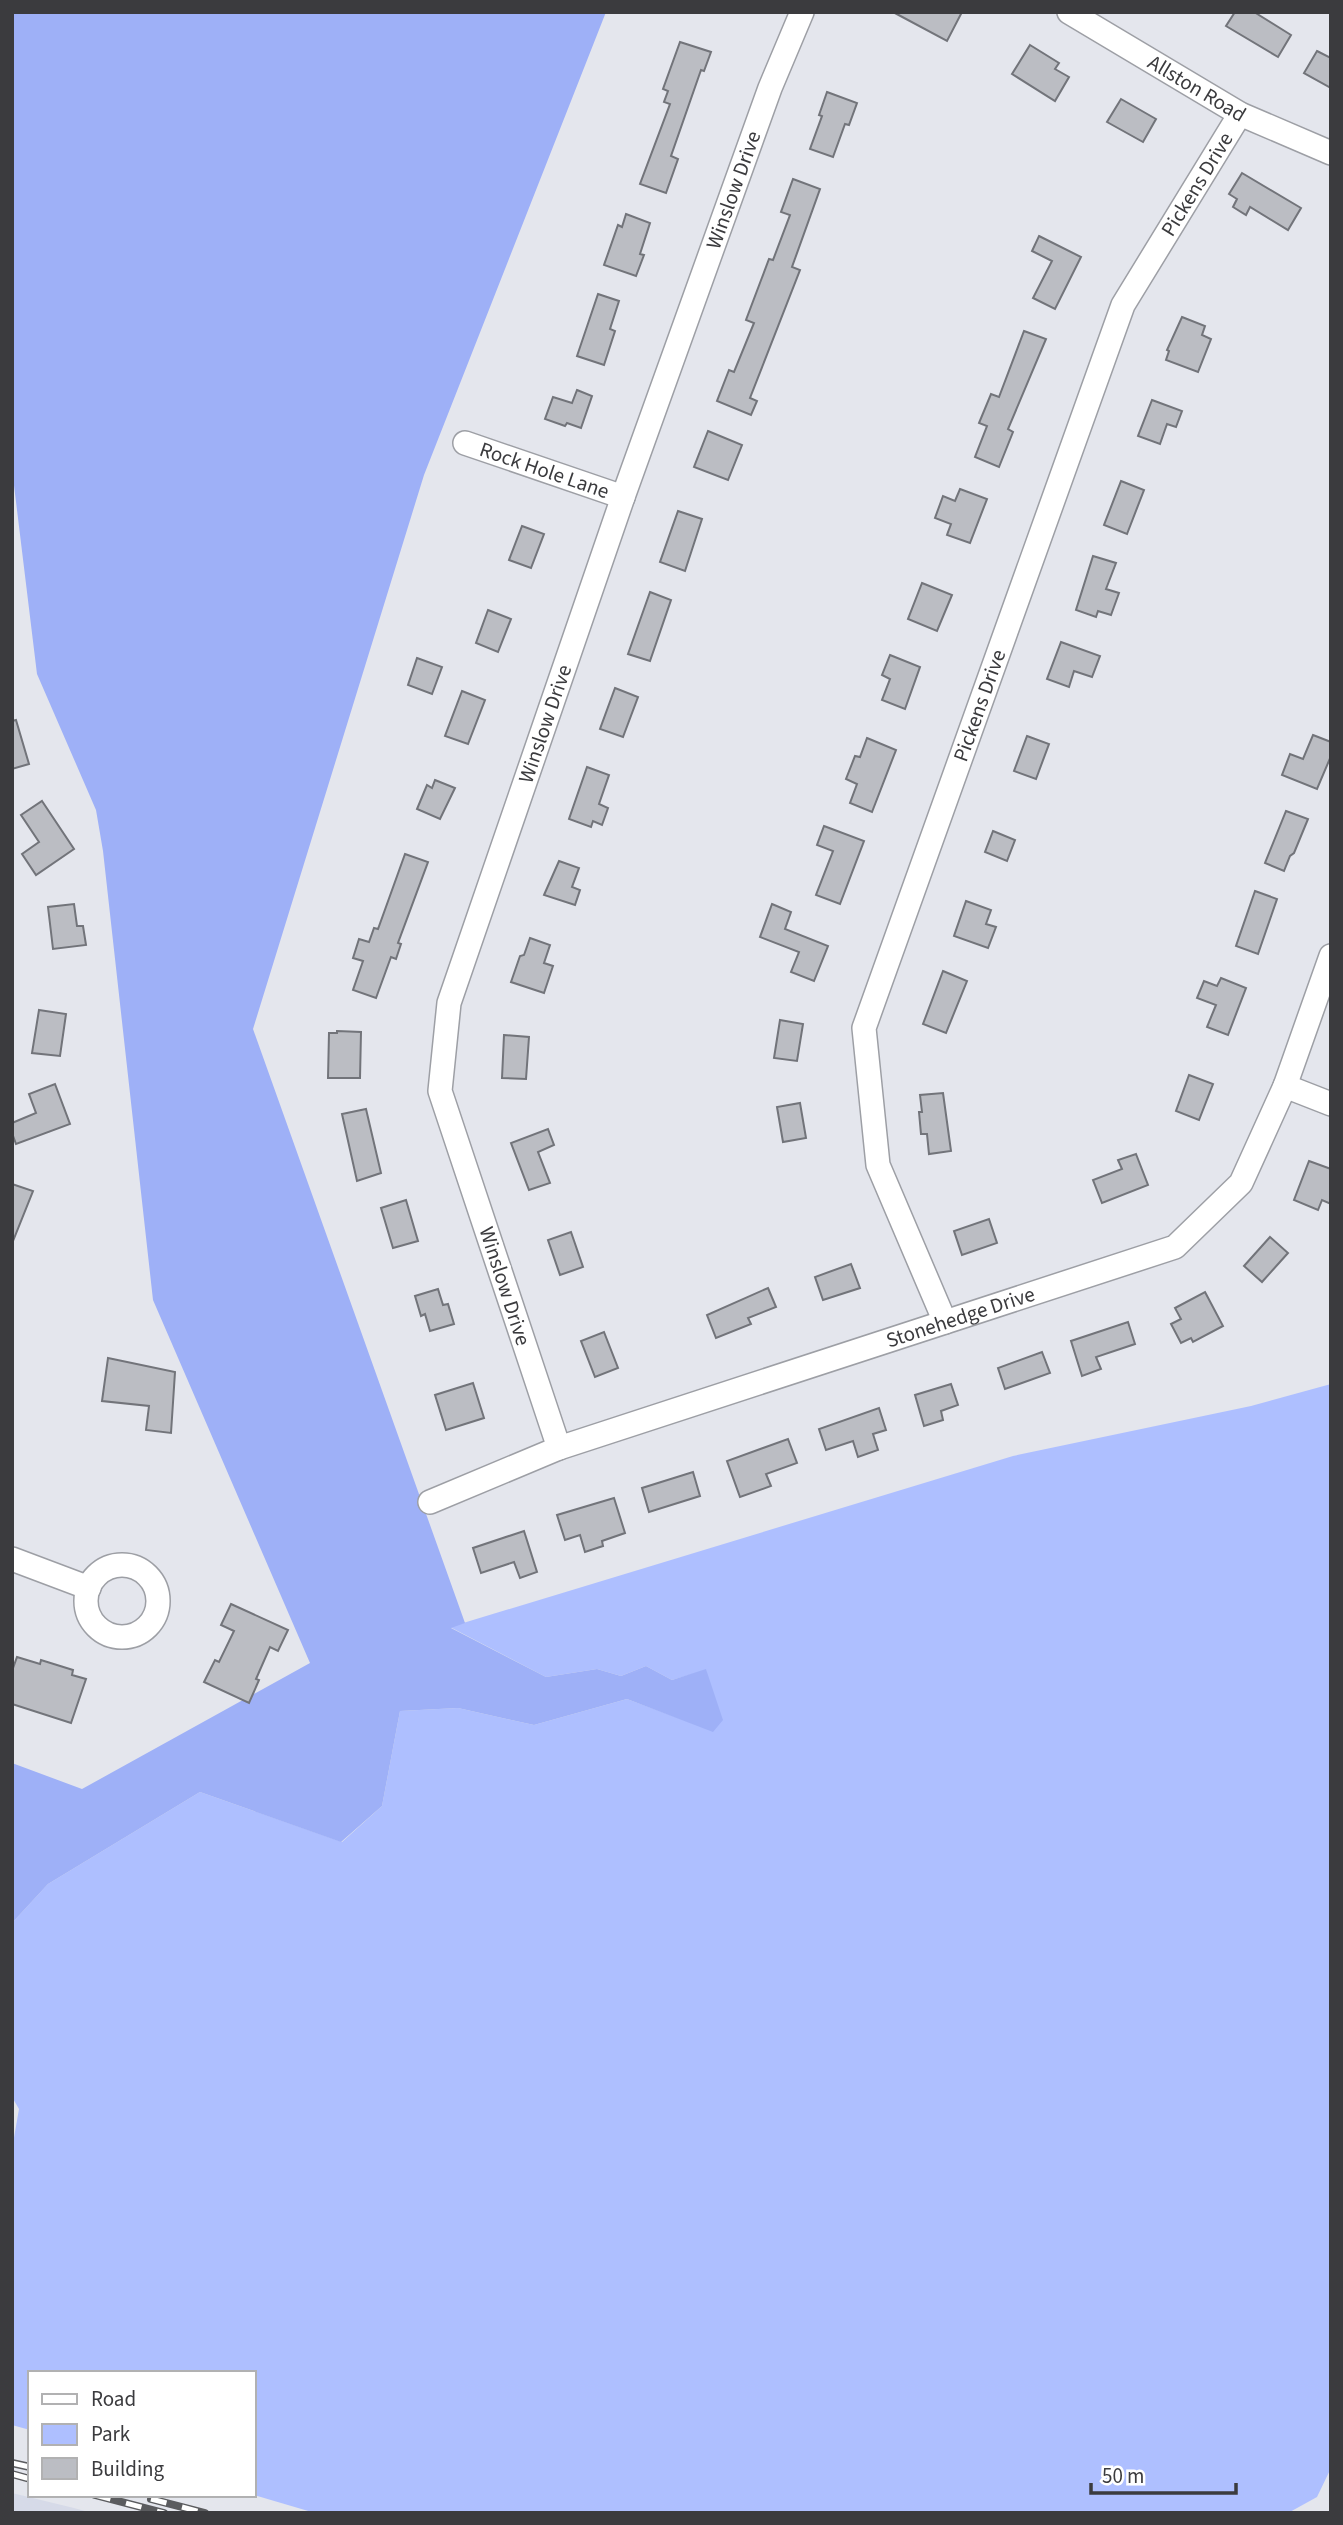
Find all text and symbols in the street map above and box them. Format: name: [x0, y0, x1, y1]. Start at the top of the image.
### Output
street label: Allston Road: [1142, 47, 1252, 129]
street label: Pickens Drive: [1154, 126, 1240, 242]
street label: Winslow Drive: [698, 127, 768, 253]
street label: Rock Hole Lane: [476, 434, 613, 506]
street label: Pickens Drive: [946, 645, 1013, 766]
street label: Winslow Drive: [511, 661, 579, 787]
street label: Winslow Drive: [472, 1223, 538, 1349]
street label: Stonehedge Drive: [882, 1279, 1039, 1355]
legend: [28, 2371, 256, 2497]
text: Road: [91, 2384, 136, 2414]
text: Park: [91, 2419, 131, 2449]
scale bar: [1091, 2452, 1236, 2496]
text: Building: [91, 2454, 165, 2484]
text: 50 m: [1102, 2461, 1144, 2491]

